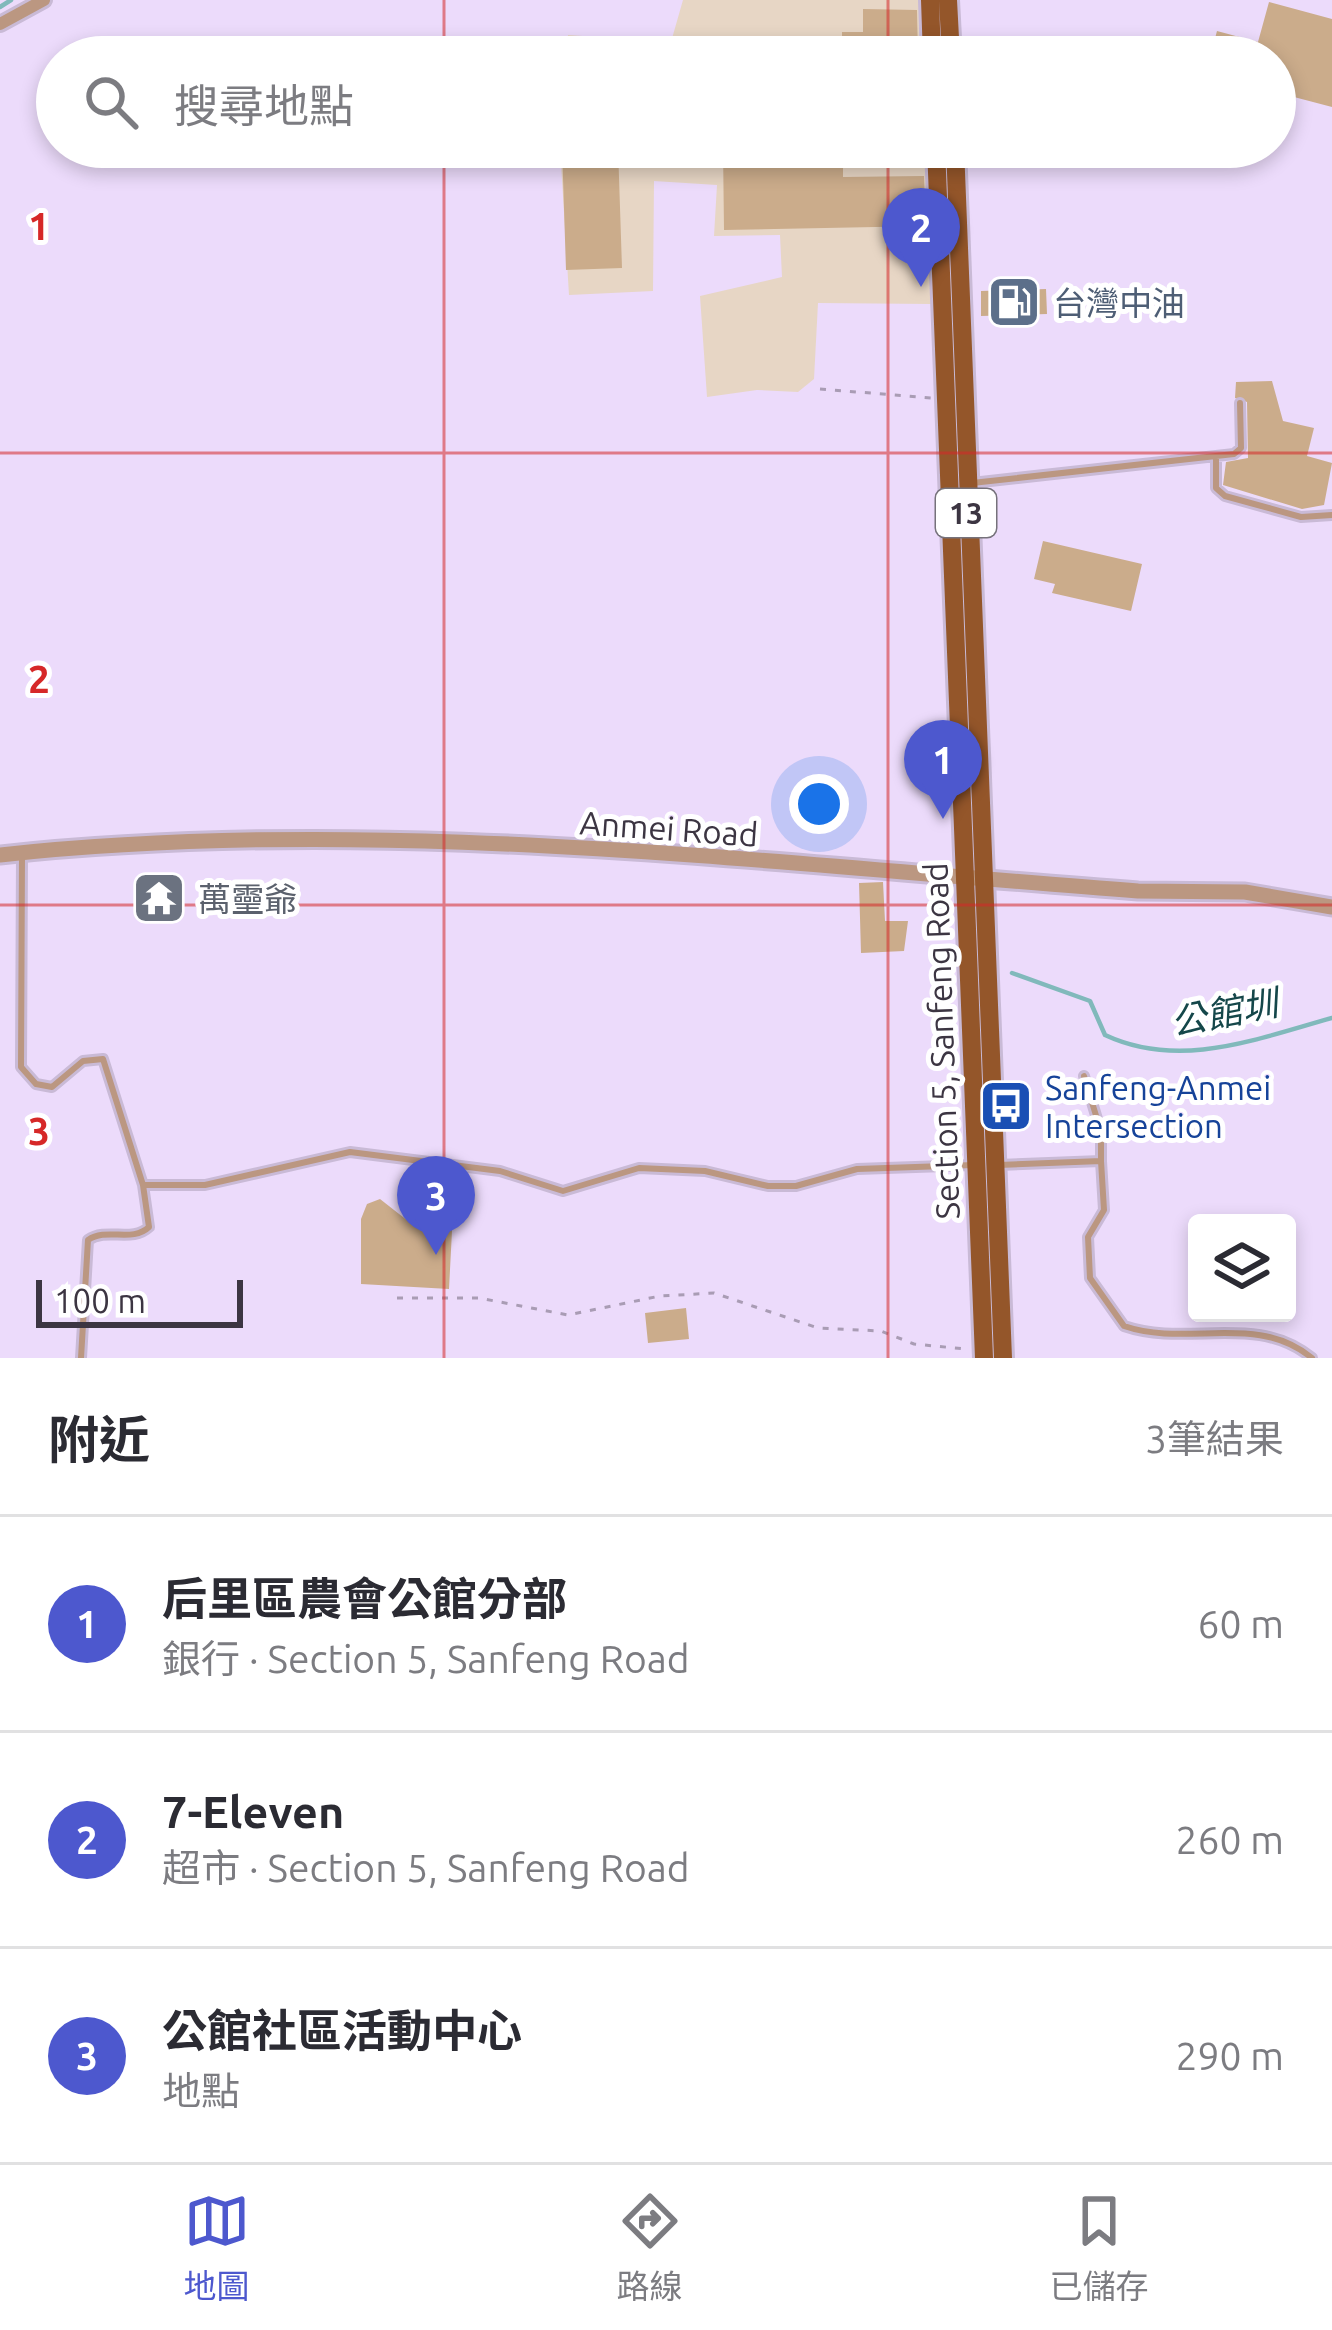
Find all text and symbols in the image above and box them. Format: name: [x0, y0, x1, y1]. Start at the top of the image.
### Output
search box: [36, 36, 1296, 168]
icon: search: [78, 69, 144, 135]
text: 搜尋地點: [174, 80, 354, 131]
pin: 2: [882, 188, 960, 287]
text: 1: [28, 204, 50, 247]
fuel station icon: 台灣中油: [986, 274, 1042, 330]
place label: 台灣中油: [1053, 284, 1185, 321]
road number: 13: [936, 489, 996, 537]
text: 2: [28, 657, 50, 700]
pin: 1: [904, 720, 982, 819]
your location: [789, 774, 849, 834]
street label: Anmei Road: [579, 803, 759, 853]
street label: Section 5, Sanfeng Road: [916, 862, 966, 1220]
temple icon: 萬𤫊爺: [131, 870, 187, 926]
place label: 萬𤫊爺: [198, 880, 297, 917]
water label: 公館圳: [1167, 981, 1286, 1042]
place label: Sanfeng-Anmei Intersection: [1045, 1069, 1271, 1144]
bus stop icon: Sanfeng-Anmei Intersection: [978, 1078, 1034, 1134]
text: 3: [28, 1109, 50, 1152]
pin: 3: [397, 1156, 475, 1255]
map controls: [1188, 1214, 1296, 1322]
button: layers: [1188, 1214, 1296, 1322]
scale bar: [36, 1274, 243, 1327]
text: 100 m: [54, 1282, 146, 1319]
text: 附近: [48, 1410, 150, 1468]
text: 3筆結果: [1145, 1417, 1284, 1460]
text: 后里區農會公館分部: [162, 1573, 567, 1624]
text: 1: [76, 1602, 98, 1645]
text: 60 m: [1197, 1602, 1284, 1645]
text: 銀行 · Section 5, Sanfeng Road: [162, 1637, 690, 1680]
text: 7-Eleven: [162, 1786, 344, 1837]
text: 2: [76, 1818, 98, 1861]
text: 260 m: [1175, 1818, 1284, 1861]
text: 超市 · Section 5, Sanfeng Road: [162, 1846, 690, 1889]
text: 公館社區活動中心: [162, 2005, 522, 2056]
text: 3: [76, 2034, 98, 2077]
text: 290 m: [1175, 2034, 1284, 2077]
text: 地點: [162, 2069, 240, 2112]
tab: 地圖: [184, 2188, 250, 2308]
tab: 路線: [617, 2188, 683, 2308]
tab: 已儲存: [1050, 2188, 1149, 2308]

